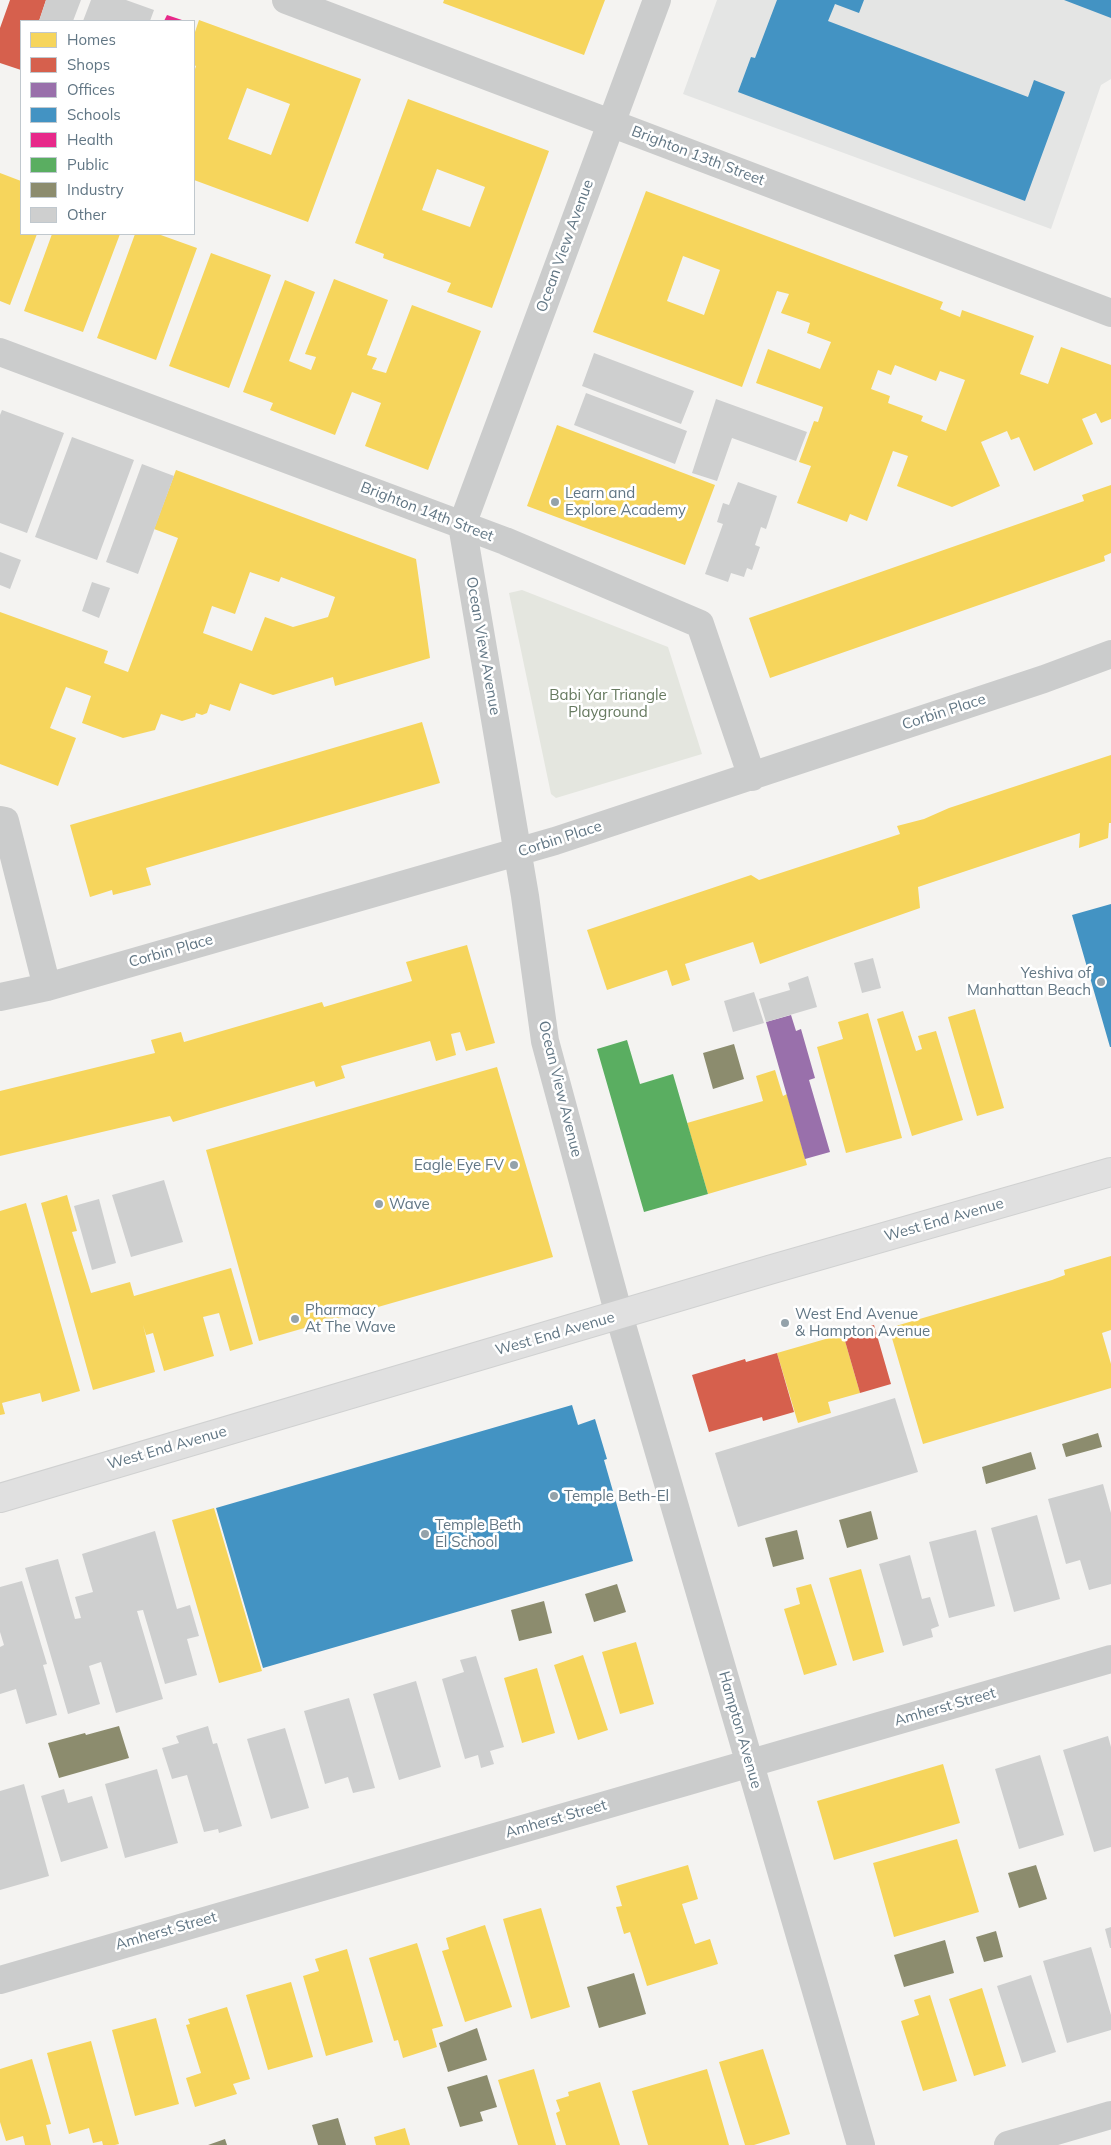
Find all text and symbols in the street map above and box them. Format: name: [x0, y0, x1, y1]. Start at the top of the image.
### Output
legend: [20, 20, 195, 235]
text: Homes: [67, 30, 116, 49]
text: Shops: [67, 55, 110, 74]
text: Offices: [67, 80, 115, 99]
text: Schools: [67, 105, 121, 124]
street label: Brighton 13th Street: [629, 122, 767, 190]
text: Health: [67, 130, 113, 149]
text: Public: [67, 155, 109, 174]
street label: Ocean View Avenue: [533, 177, 597, 315]
text: Industry: [67, 180, 124, 199]
text: Other: [67, 205, 106, 224]
street label: Brighton 14th Street: [358, 478, 496, 546]
place label: Learn and Explore Academy: [565, 484, 686, 519]
marker: Learn and Explore Academy: [549, 496, 561, 508]
street label: Ocean View Avenue: [462, 575, 504, 717]
park label: Babi Yar Triangle Playground: [549, 686, 667, 721]
street label: Corbin Place: [900, 690, 988, 734]
street label: Corbin Place: [516, 817, 604, 861]
street label: Corbin Place: [127, 930, 215, 972]
place label: Yeshiva of Manhattan Beach: [967, 964, 1091, 999]
marker: Yeshiva of Manhattan Beach: [1095, 976, 1107, 988]
street label: Ocean View Avenue: [534, 1019, 586, 1159]
place label: Eagle Eye FV: [414, 1156, 504, 1174]
marker: Eagle Eye FV: [508, 1159, 520, 1171]
street label: West End Avenue: [882, 1194, 1006, 1246]
place label: Wave: [389, 1195, 430, 1213]
marker: Wave: [373, 1198, 385, 1210]
place label: Pharmacy At The Wave: [305, 1301, 396, 1336]
place label: West End Avenue & Hampton Avenue: [795, 1305, 930, 1340]
street label: West End Avenue: [493, 1308, 617, 1360]
marker: Pharmacy At The Wave: [289, 1313, 301, 1325]
marker: West End Avenue & Hampton Avenue: [779, 1317, 791, 1329]
street label: West End Avenue: [105, 1422, 229, 1474]
place label: Temple Beth-El: [564, 1487, 669, 1505]
marker: Temple Beth-El: [548, 1490, 560, 1502]
place label: Temple Beth El School: [435, 1516, 521, 1551]
marker: Temple Beth El School: [419, 1528, 431, 1540]
street label: Hampton Avenue: [715, 1669, 765, 1791]
street label: Amherst Street: [892, 1684, 998, 1730]
street label: Amherst Street: [503, 1796, 609, 1842]
street label: Amherst Street: [113, 1908, 219, 1954]

